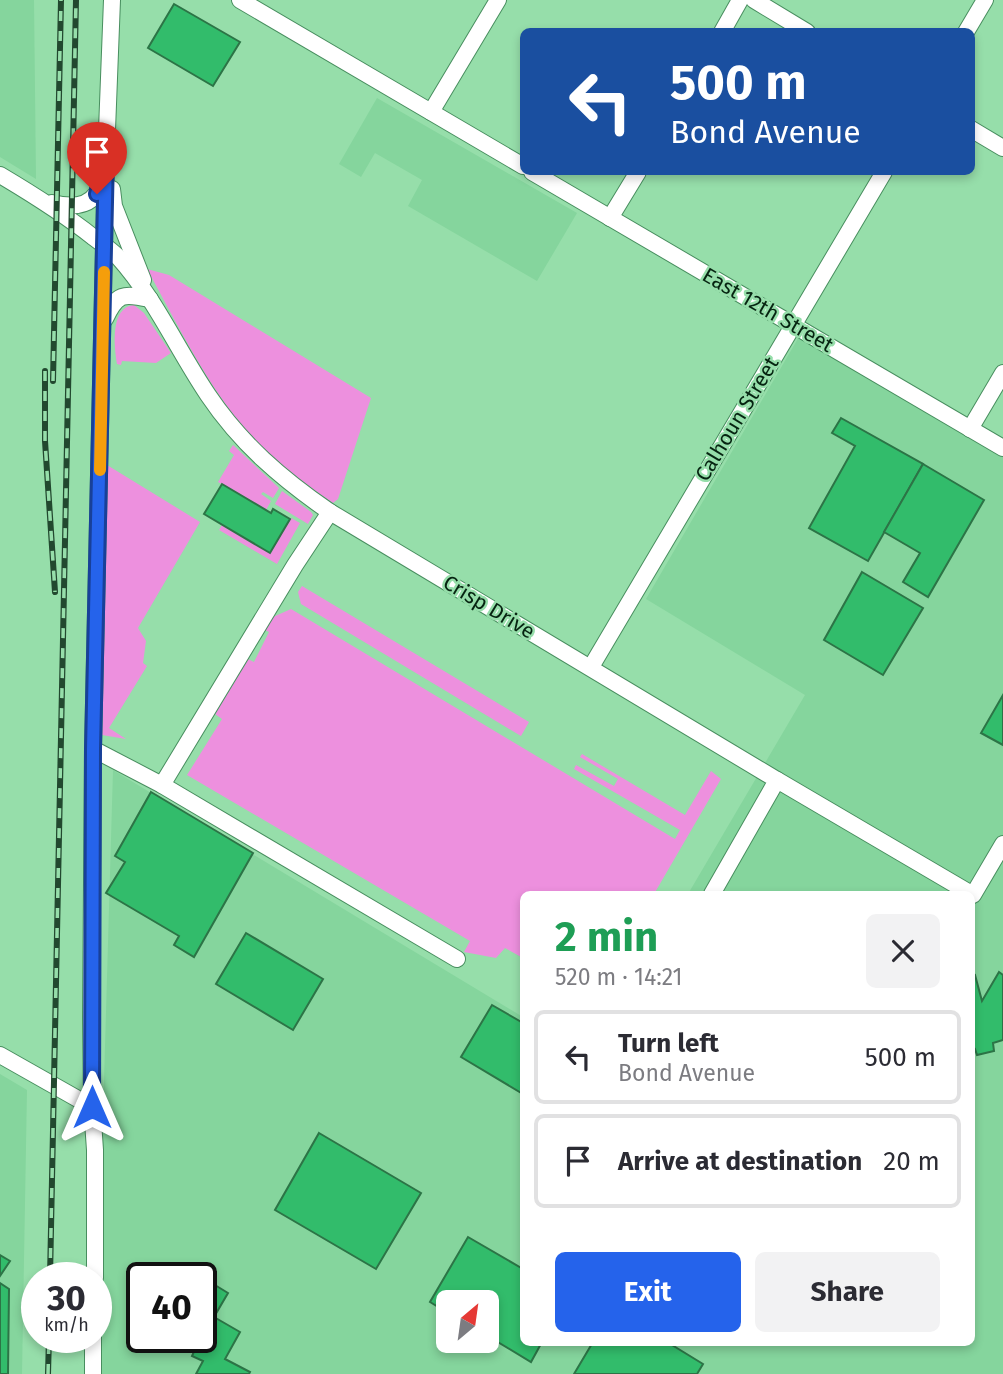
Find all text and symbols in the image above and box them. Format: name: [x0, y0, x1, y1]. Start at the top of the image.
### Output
text: 500 m: [670, 53, 807, 112]
icon: left: [555, 56, 646, 147]
text: Bond Avenue: [670, 113, 861, 151]
pin: [67, 122, 127, 194]
icon: arrive: [78, 133, 116, 171]
street label: East 12th Street: [698, 262, 839, 358]
street label: Calhoun Street: [690, 352, 785, 486]
street label: Crisp Drive: [438, 569, 540, 645]
text: 2 min: [555, 912, 658, 962]
button: close: [866, 914, 940, 988]
text: 520 m · 14:21: [555, 963, 682, 991]
text: Turn left: [618, 1028, 719, 1059]
icon: left: [559, 1038, 597, 1076]
text: 500 m: [865, 1042, 936, 1073]
text: Bond Avenue: [618, 1059, 755, 1087]
position arrow: [55, 1070, 129, 1144]
icon: arrive: [559, 1142, 597, 1180]
text: Arrive at destination: [618, 1146, 862, 1177]
text: 20 m: [883, 1146, 940, 1177]
button: Exit: [555, 1252, 741, 1332]
button: Share: [755, 1252, 940, 1332]
speed limit sign: 40: [126, 1262, 217, 1353]
text: 30: [47, 1277, 86, 1319]
north arrow: [436, 1290, 499, 1353]
map controls: [436, 1290, 499, 1353]
text: km/h: [44, 1314, 89, 1336]

